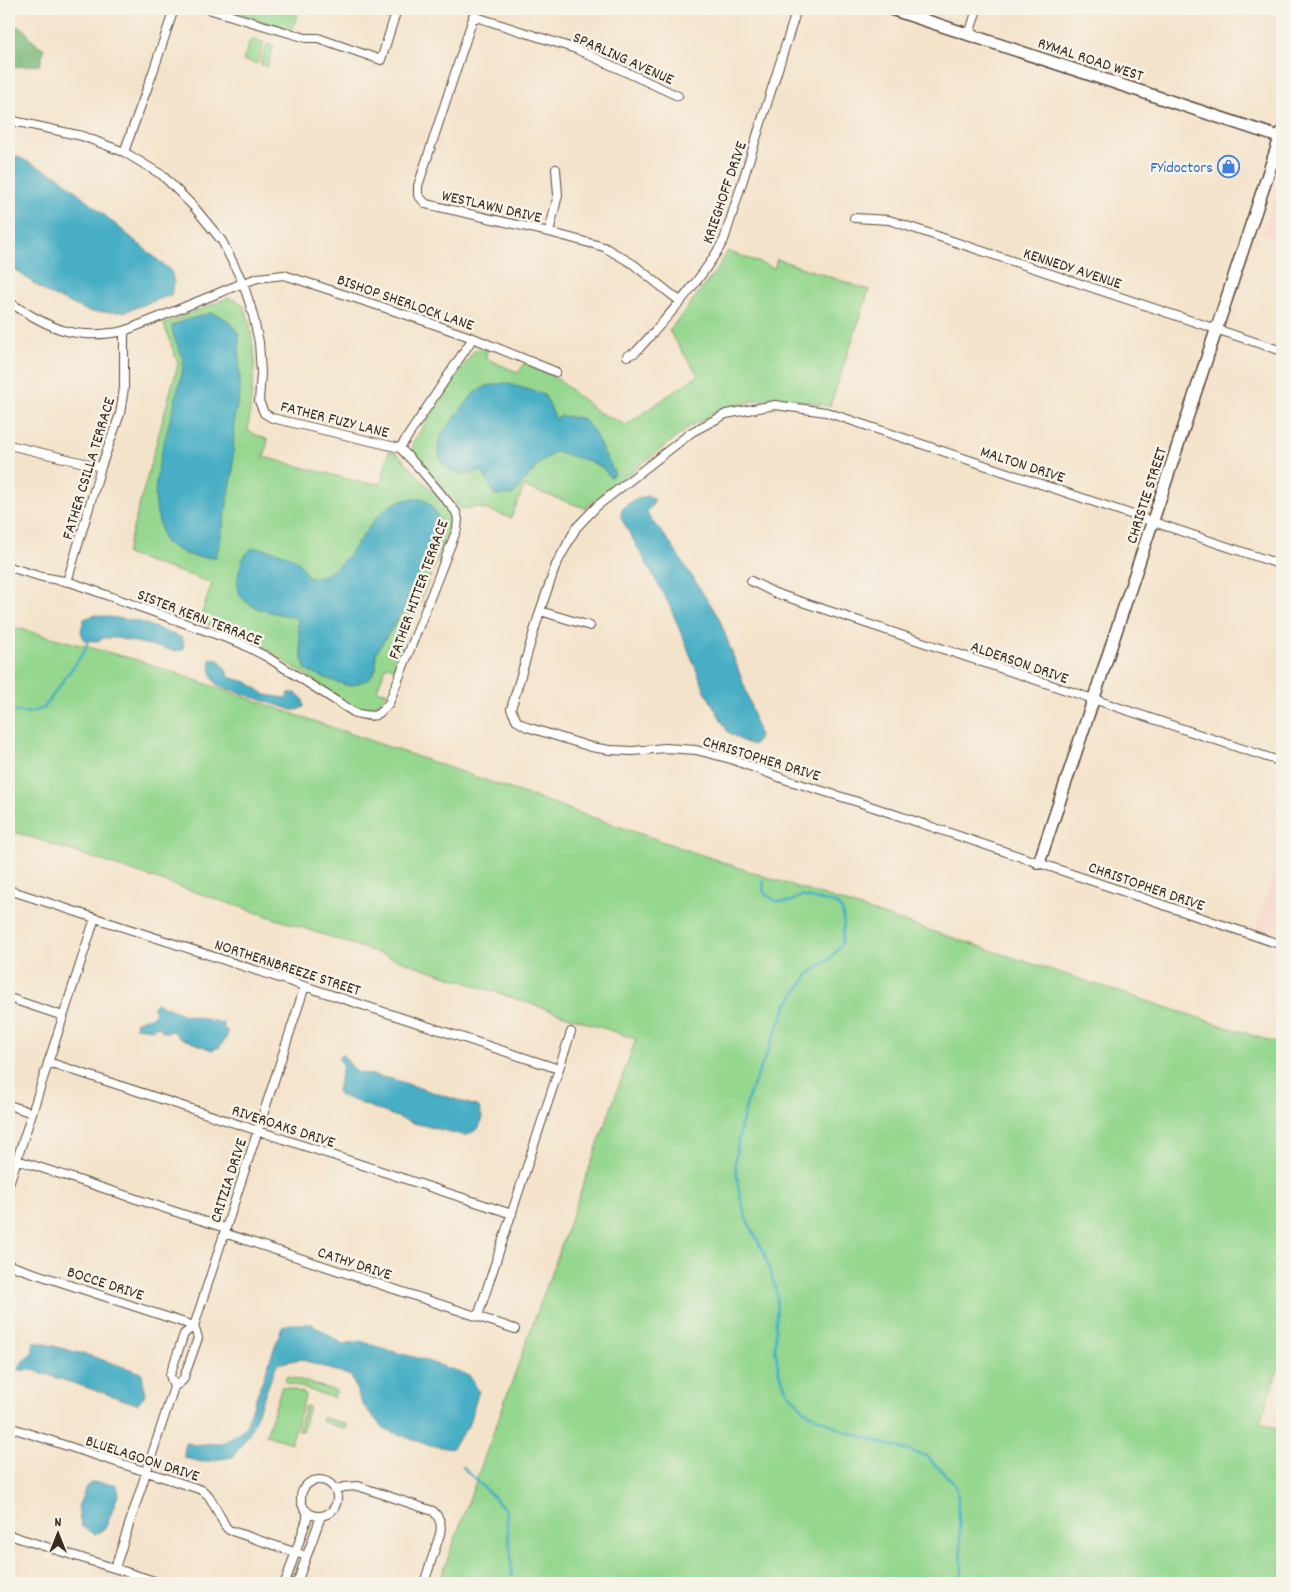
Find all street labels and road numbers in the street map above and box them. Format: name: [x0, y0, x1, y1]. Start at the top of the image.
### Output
street label: SPARLING AVENUE: [569, 27, 678, 92]
street label: RYMAL ROAD WEST: [1035, 33, 1146, 88]
street label: KRIEGHOFF DRIVE: [697, 138, 754, 247]
street label: WESTLAWN DRIVE: [439, 185, 544, 230]
street label: KENNEDY AVENUE: [1020, 243, 1125, 296]
street label: BISHOP SHERLOCK LANE: [334, 269, 477, 338]
street label: FATHER CSILLA TERRACE: [57, 394, 122, 543]
street label: FATHER FUZY LANE: [278, 396, 392, 445]
street label: MALTON DRIVE: [977, 441, 1068, 490]
street label: CHRISTIE STREET: [1121, 444, 1174, 547]
street label: FATHER HITTER TERRACE: [383, 516, 456, 663]
street label: SISTER KERN TERRACE: [134, 584, 265, 653]
street label: ALDERSON DRIVE: [967, 636, 1072, 691]
street label: CHRISTOPHER DRIVE: [700, 731, 823, 788]
street label: CHRISTOPHER DRIVE: [1085, 857, 1208, 918]
street label: NORTHERNBREEZE STREET: [211, 934, 364, 1003]
street label: RIVEROAKS DRIVE: [229, 1100, 339, 1155]
street label: CRITZIA DRIVE: [205, 1135, 254, 1226]
street label: CATHY DRIVE: [314, 1242, 395, 1287]
street label: BOCCE DRIVE: [64, 1261, 147, 1308]
street label: BLUELAGOON DRIVE: [82, 1430, 203, 1489]

